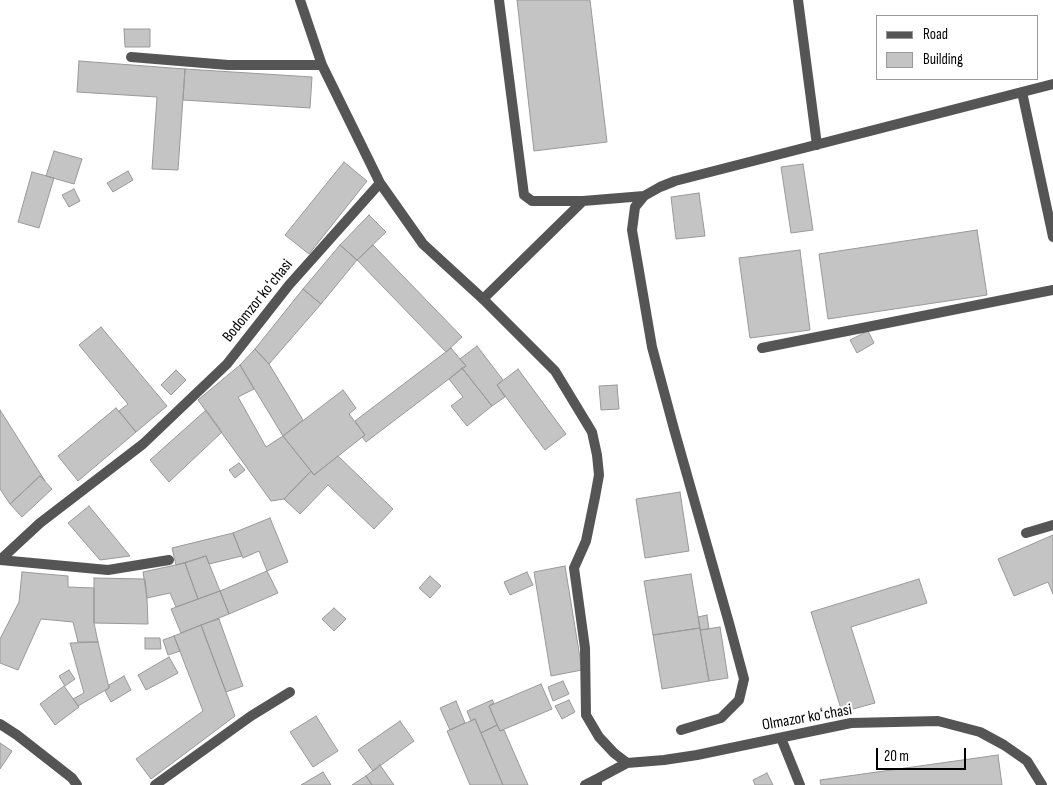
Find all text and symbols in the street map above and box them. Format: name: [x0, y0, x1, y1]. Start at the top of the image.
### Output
legend: [876, 15, 1038, 80]
text: Road: [923, 25, 948, 44]
text: Building: [923, 50, 963, 69]
street label: Bodomzor koʻchasi: [219, 256, 297, 346]
street label: Olmazor koʻchasi: [761, 701, 853, 735]
scale bar: [878, 738, 968, 770]
text: 20 m: [884, 747, 909, 766]

